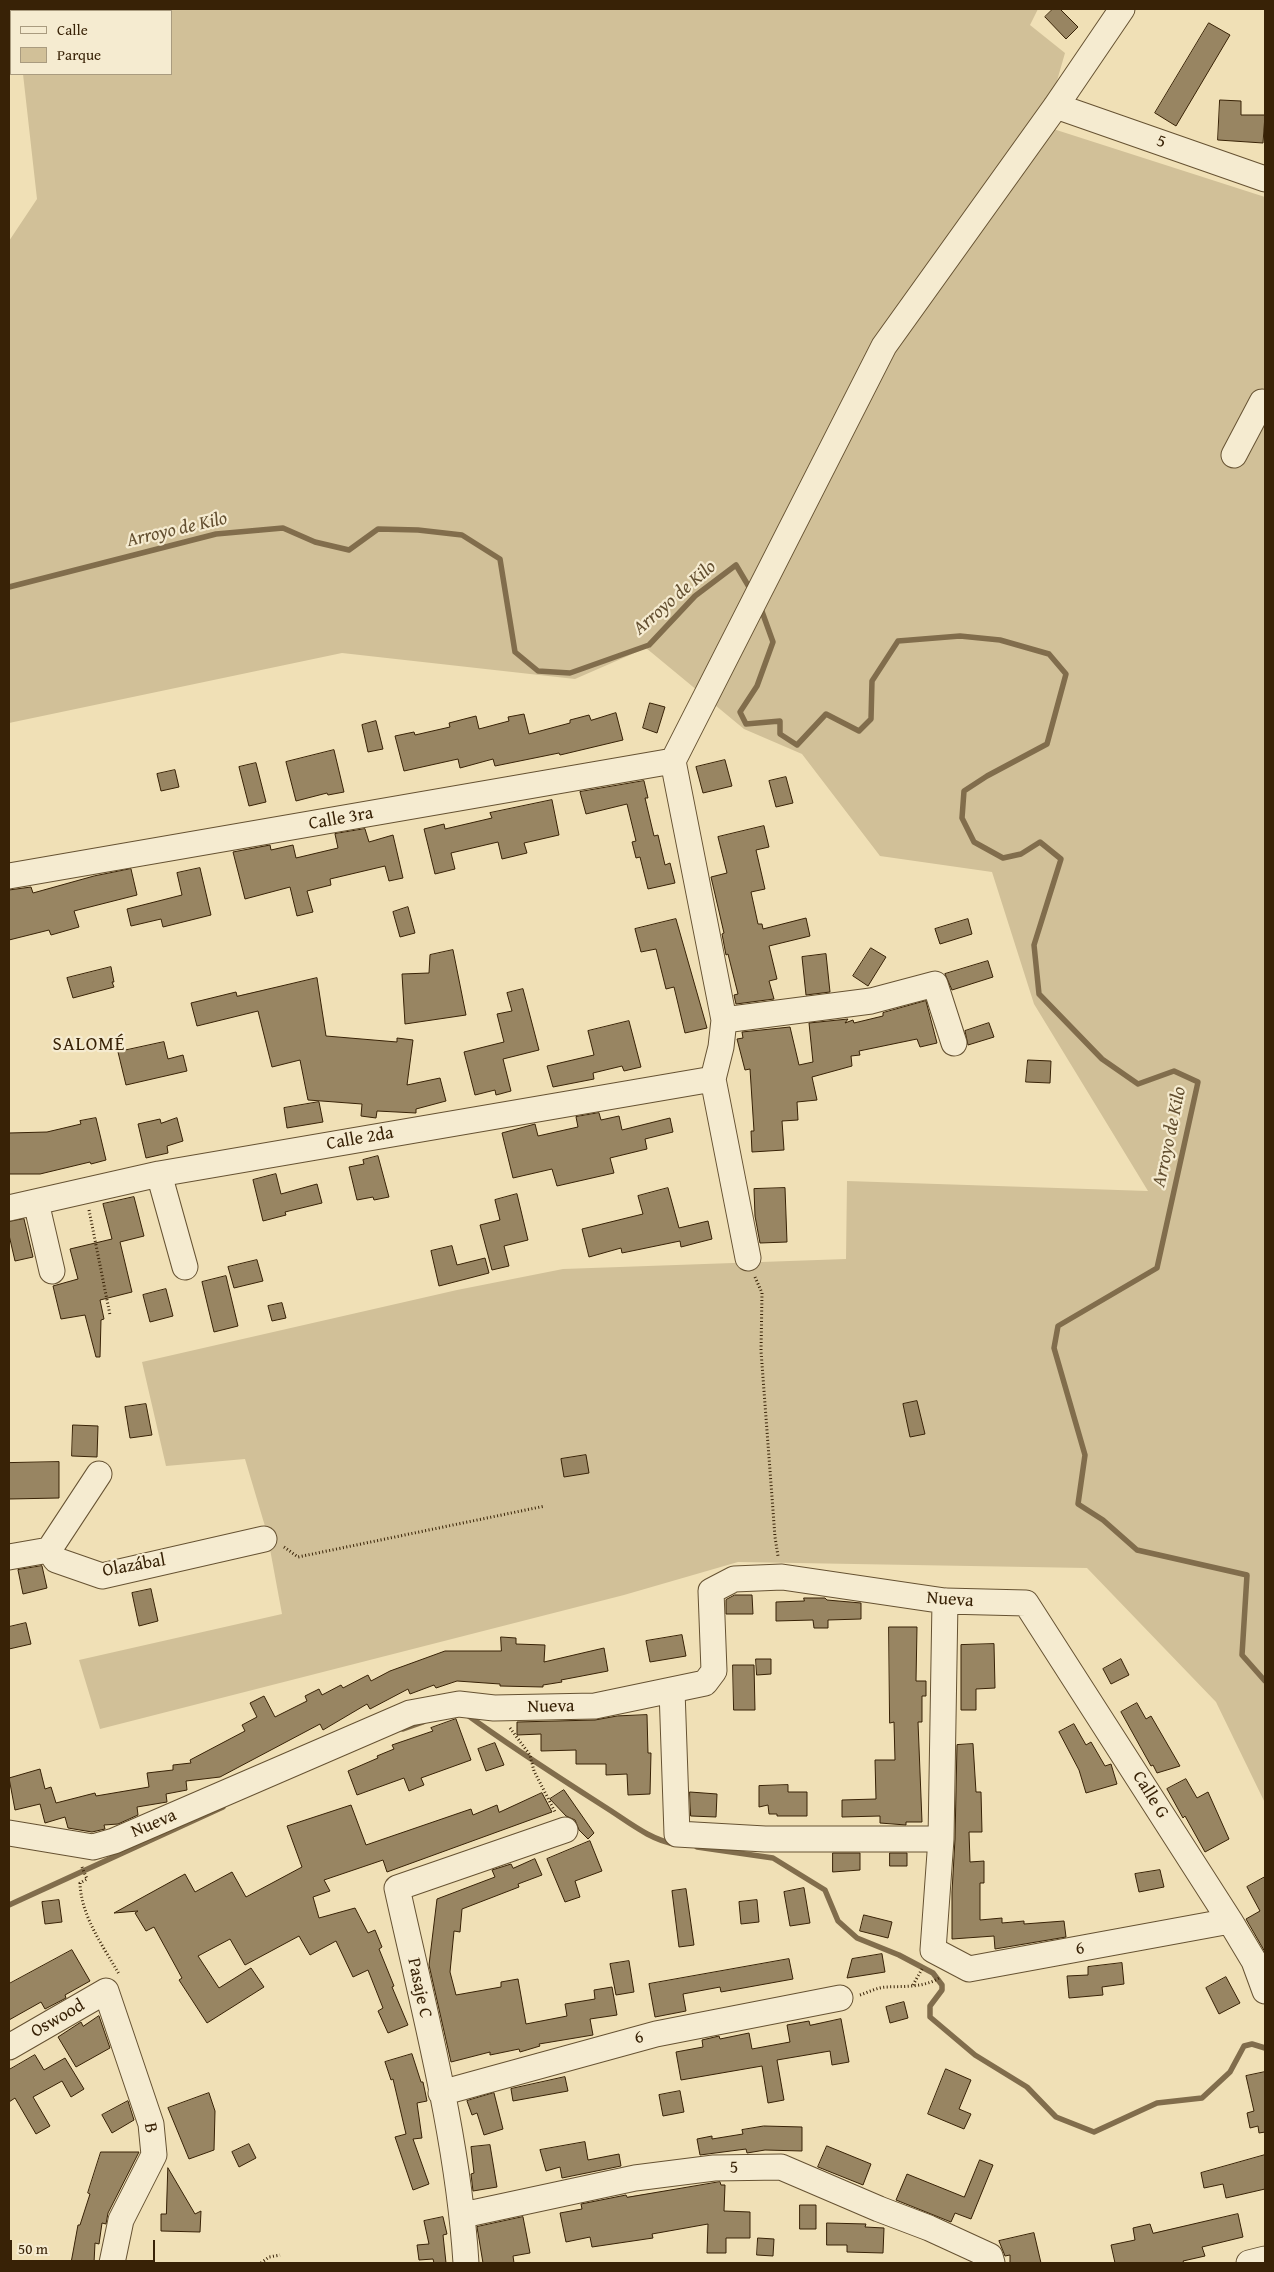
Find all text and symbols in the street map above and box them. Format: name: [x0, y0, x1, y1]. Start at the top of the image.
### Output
legend: [10, 10, 172, 75]
text: Calle: [57, 19, 88, 40]
text: Parque: [57, 44, 101, 65]
street label: 5: [1153, 130, 1169, 154]
water label: Arroyo de Kilo: [125, 507, 229, 553]
water label: Arroyo de Kilo: [629, 556, 721, 640]
street label: Calle 3ra: [307, 803, 375, 835]
district label: SALOMÉ: [52, 1034, 126, 1056]
water label: Arroyo de Kilo: [1148, 1085, 1192, 1189]
street label: Calle 2da: [325, 1122, 395, 1156]
street label: Olazábal: [101, 1550, 167, 1582]
street label: Nueva: [926, 1588, 974, 1612]
street label: Nueva: [527, 1696, 575, 1718]
street label: Calle G: [1127, 1767, 1173, 1823]
street label: Nueva: [128, 1805, 180, 1843]
street label: 6: [1074, 1938, 1086, 1960]
street label: Pasaje C: [402, 1956, 436, 2020]
street label: Oswood: [27, 1995, 89, 2043]
street label: 6: [632, 2026, 646, 2050]
street label: B: [138, 2121, 162, 2135]
street label: 5: [729, 2157, 739, 2179]
scale bar: [12, 2230, 158, 2262]
text: 50 m: [18, 2238, 48, 2259]

